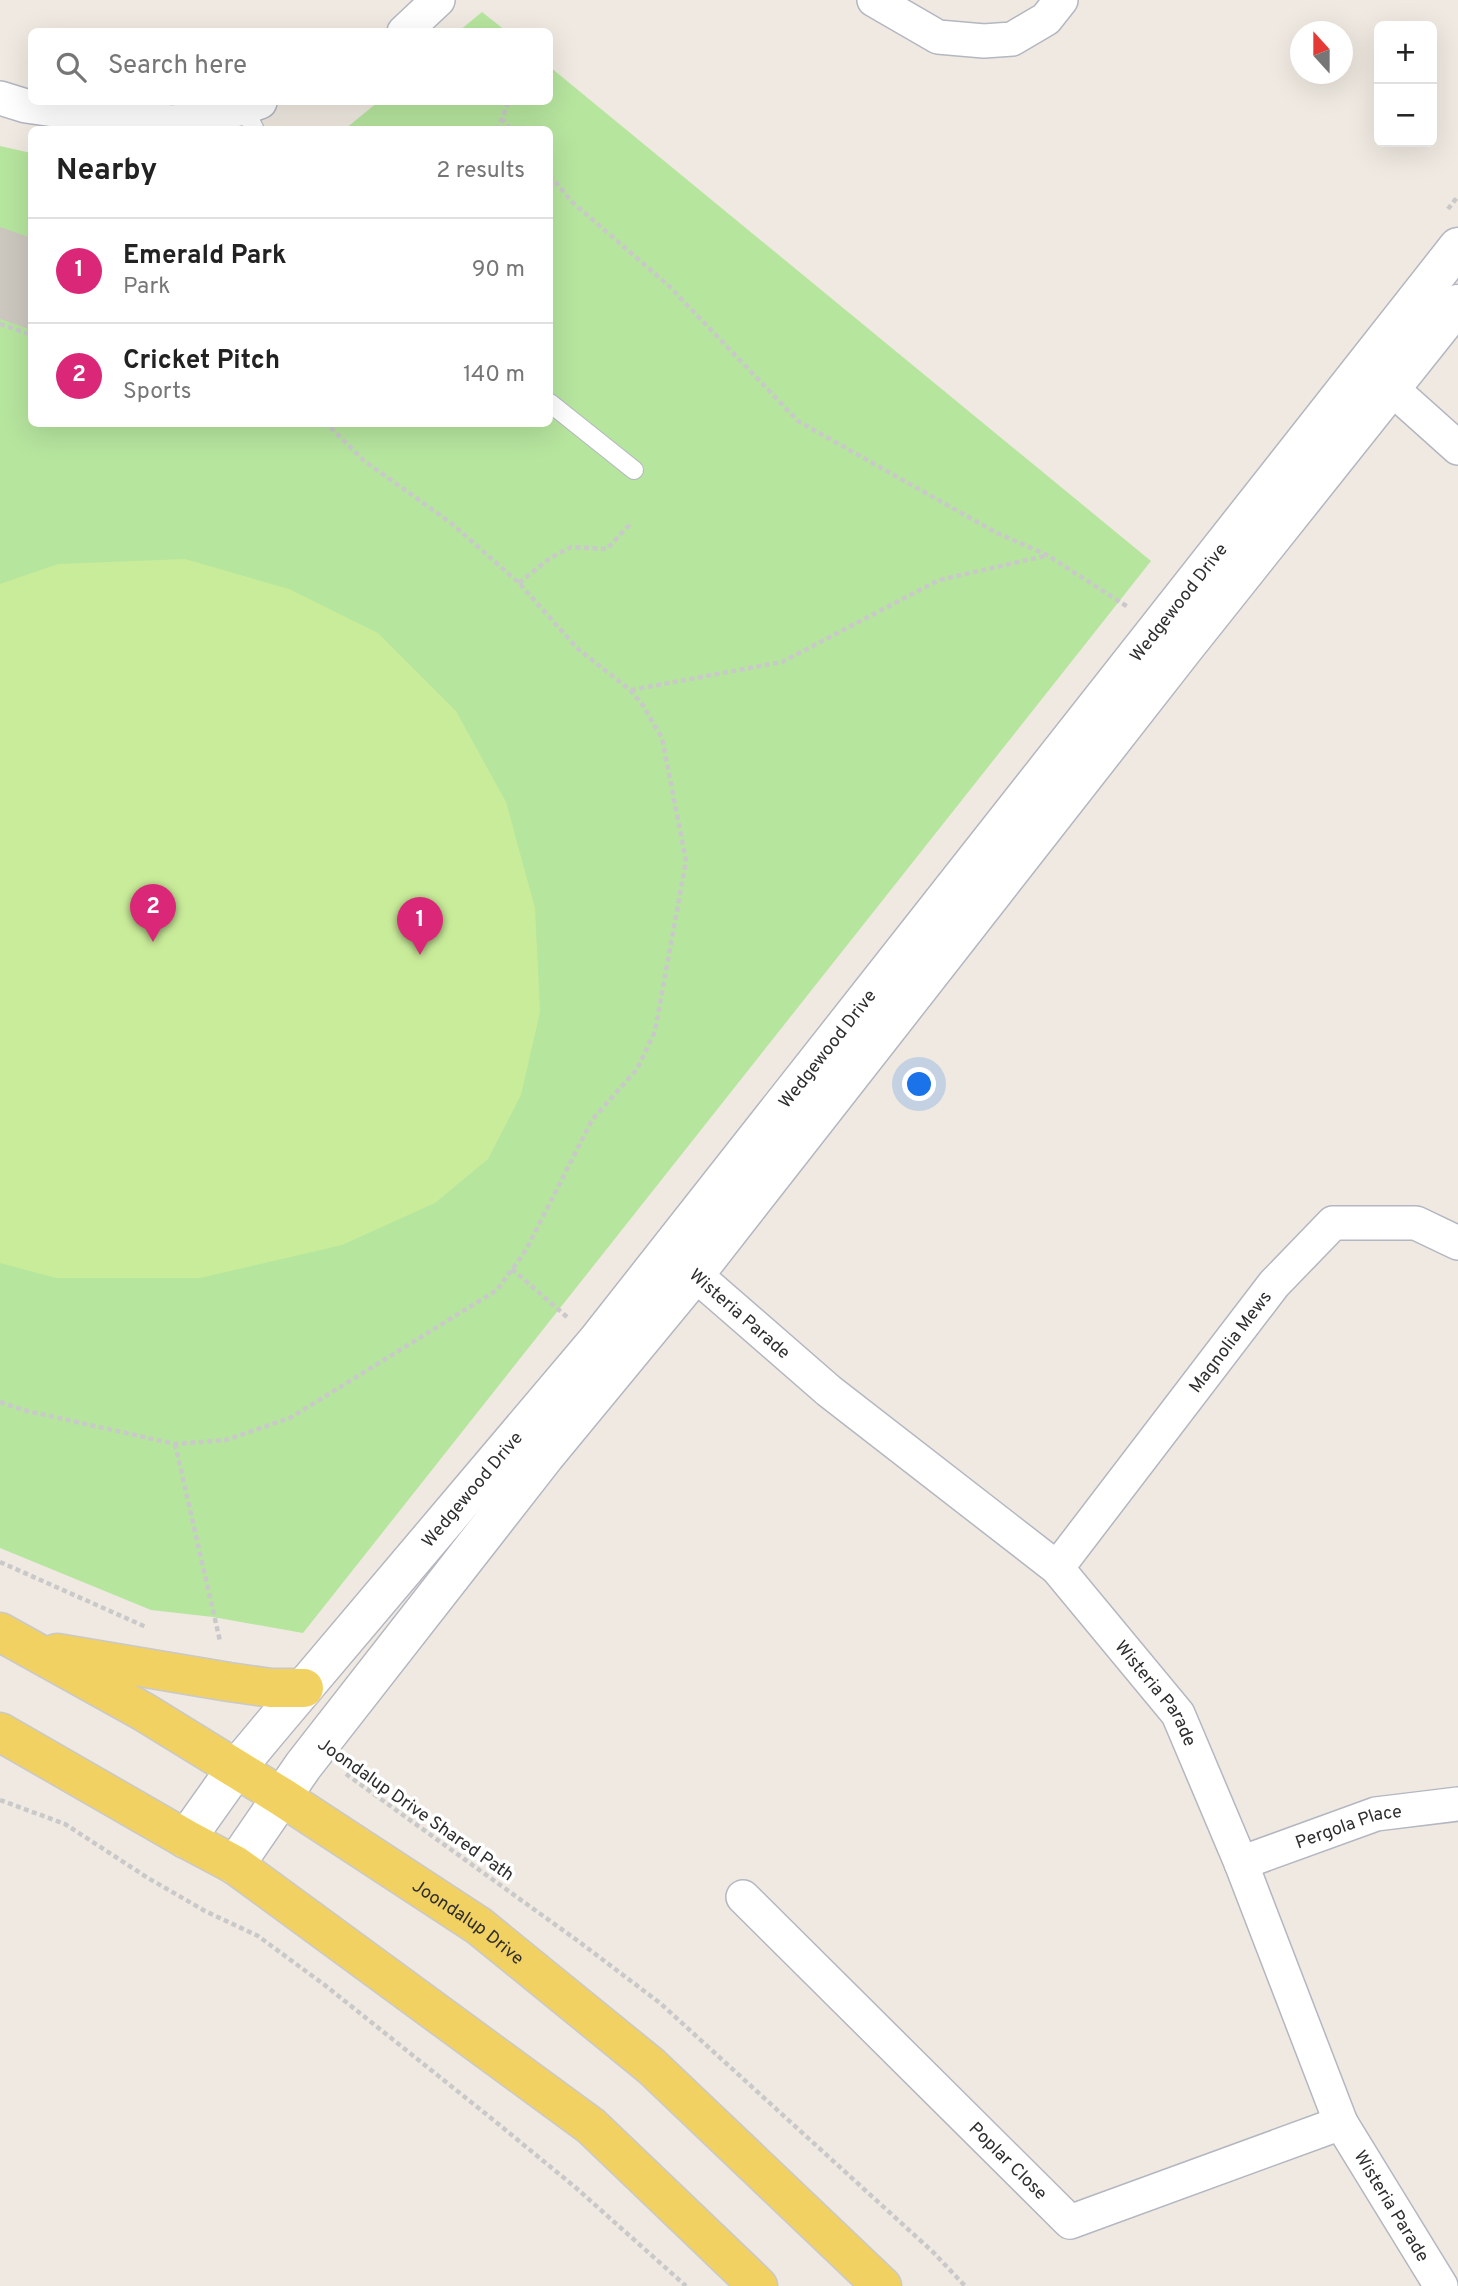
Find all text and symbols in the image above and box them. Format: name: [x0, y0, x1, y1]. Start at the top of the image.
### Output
north arrow: [1290, 21, 1353, 84]
map controls: [1374, 21, 1437, 147]
button: +: [1374, 21, 1437, 84]
search box: [28, 28, 553, 105]
icon: search: [52, 48, 90, 86]
text: Search here: [108, 50, 247, 83]
button: −: [1374, 84, 1437, 147]
text: Nearby: [56, 153, 157, 190]
text: 2 results: [436, 157, 525, 186]
text: Emerald Park: [123, 240, 287, 273]
text: 1: [74, 256, 84, 285]
text: 90 m: [472, 256, 525, 285]
text: Park: [123, 273, 170, 302]
text: Cricket Pitch: [123, 345, 280, 378]
text: 2: [72, 361, 86, 390]
text: 140 m: [463, 361, 525, 390]
text: Sports: [123, 378, 191, 407]
street label: Wedgewood Drive: [1126, 539, 1233, 667]
pin: 2: [130, 884, 176, 942]
pin: 1: [397, 897, 443, 955]
street label: Wedgewood Drive: [775, 986, 882, 1114]
your location: [902, 1067, 936, 1101]
street label: Wisteria Parade: [684, 1264, 794, 1365]
street label: Magnolia Mews: [1185, 1287, 1278, 1398]
street label: Wedgewood Drive: [417, 1427, 529, 1553]
street label: Wisteria Parade: [1109, 1636, 1200, 1750]
street label: Joondalup Drive Shared Path: [312, 1733, 518, 1887]
street label: Pergola Place: [1293, 1801, 1403, 1855]
street label: Joondalup Drive: [407, 1875, 528, 1971]
street label: Poplar Close: [963, 2118, 1051, 2206]
street label: Wisteria Parade: [1348, 2147, 1433, 2267]

